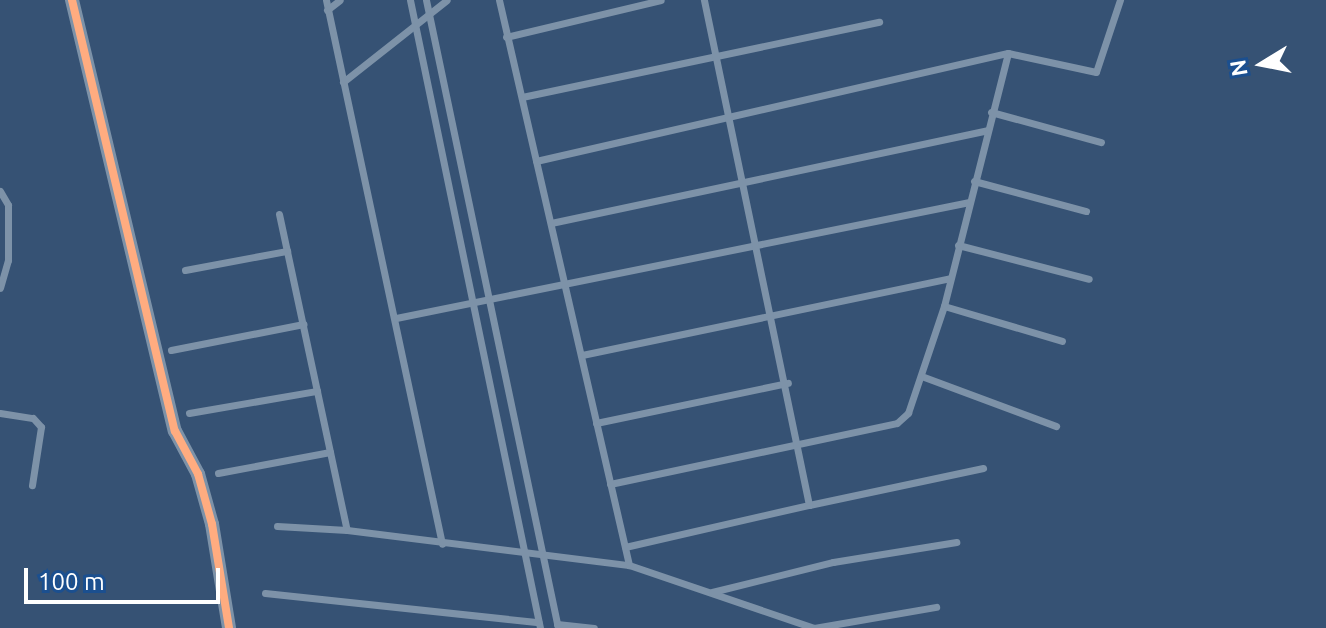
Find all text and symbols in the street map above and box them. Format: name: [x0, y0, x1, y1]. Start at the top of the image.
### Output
north arrow: [1222, 24, 1302, 104]
text: N: [1224, 58, 1252, 79]
scale bar: [28, 552, 224, 602]
text: 100 m: [38, 568, 105, 595]

